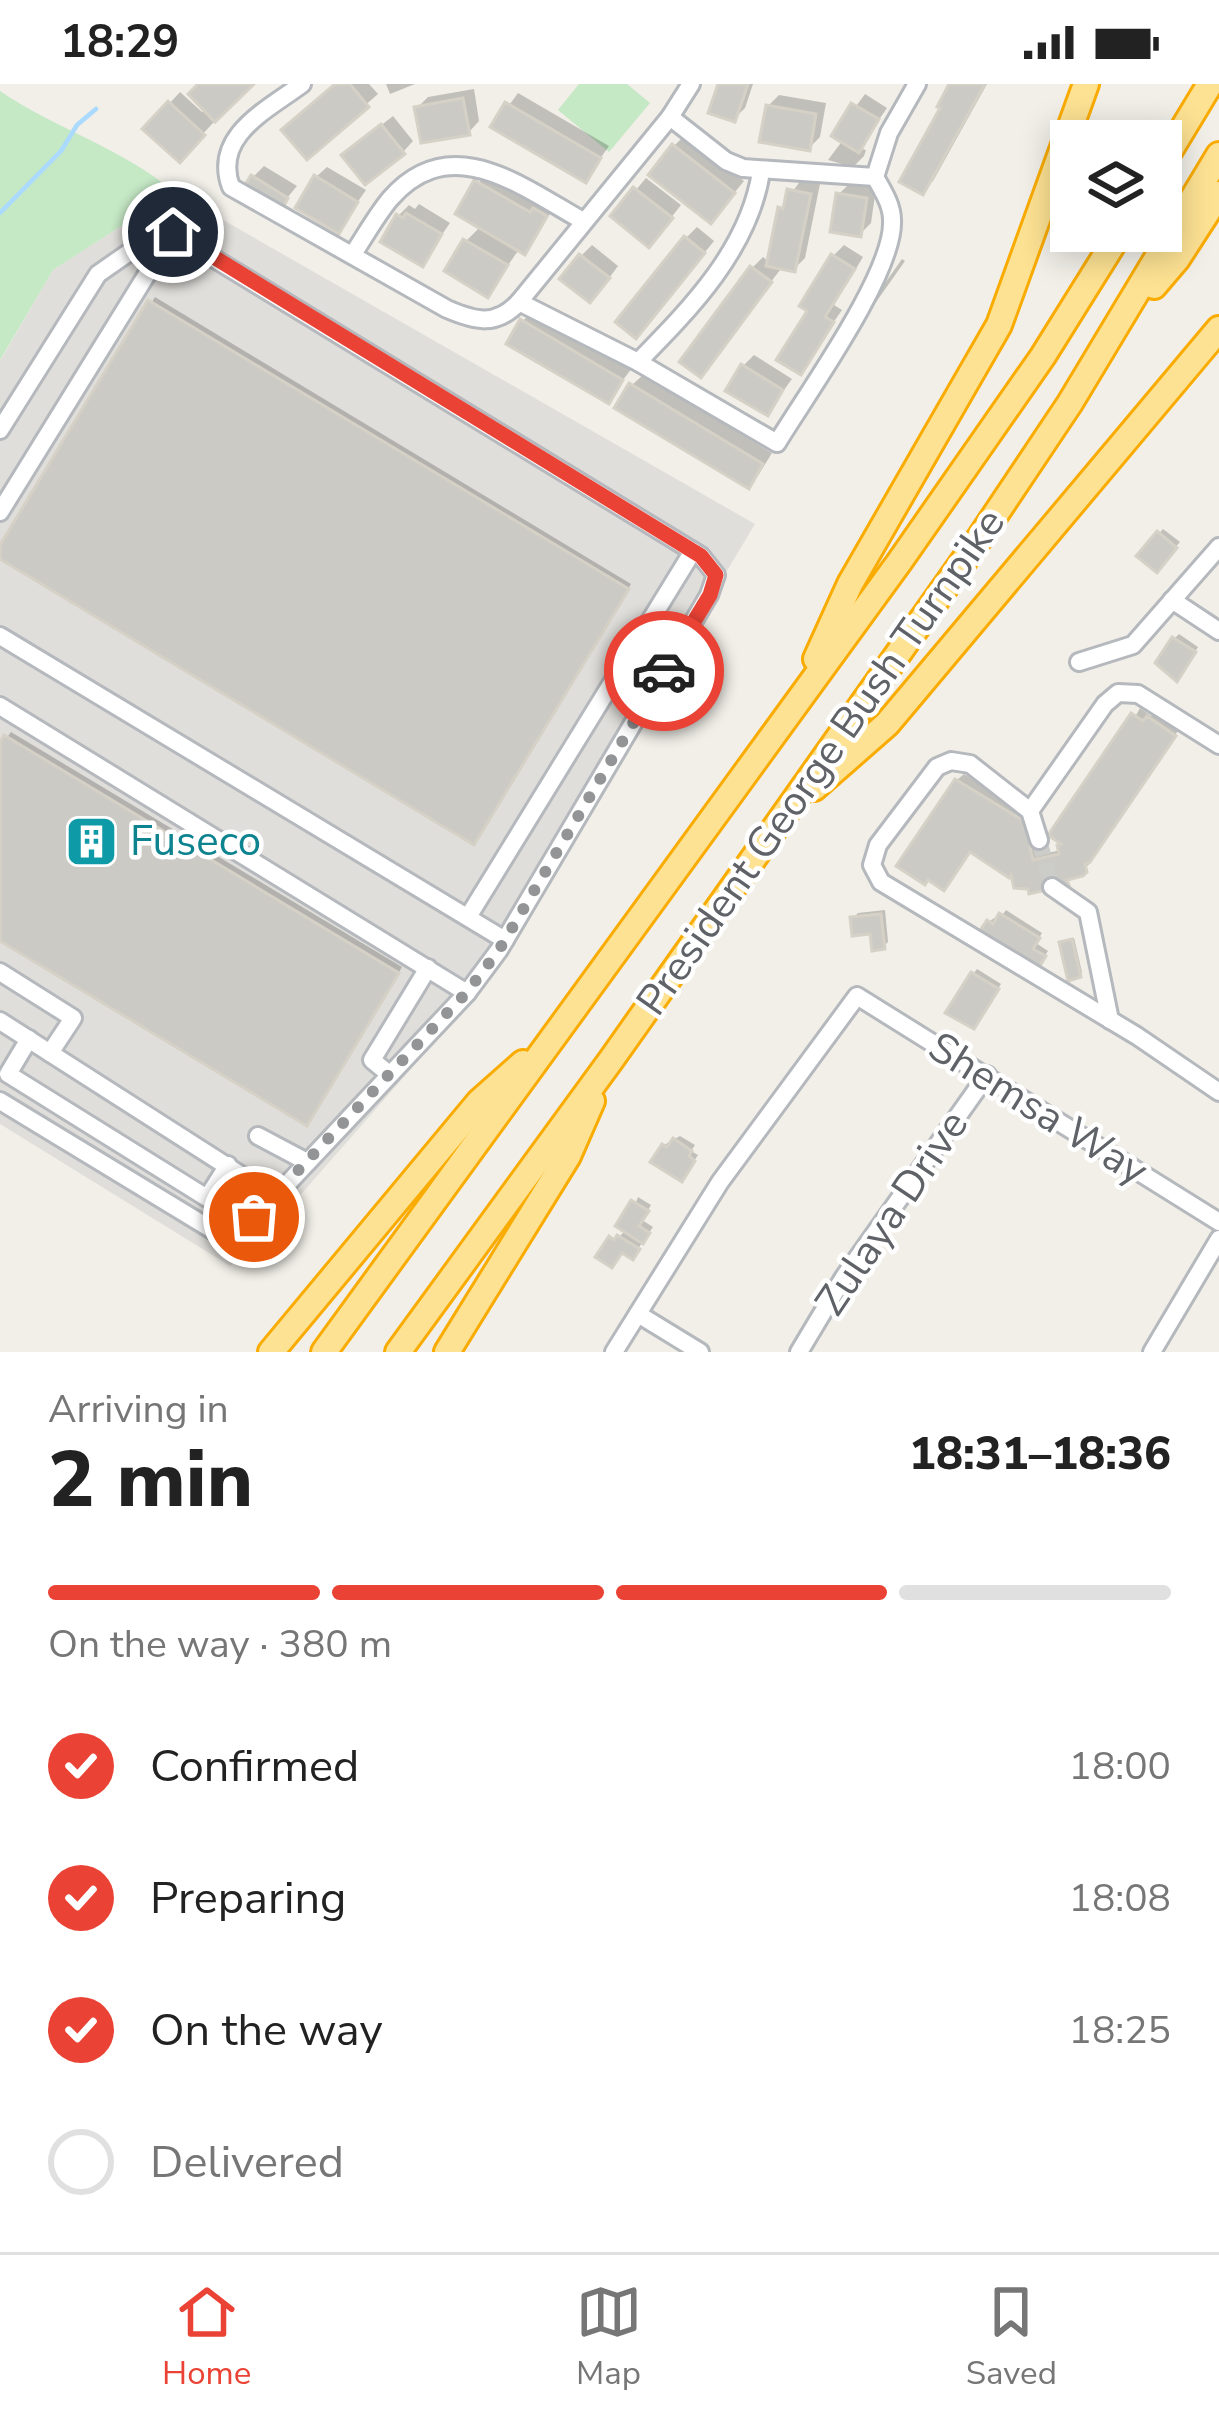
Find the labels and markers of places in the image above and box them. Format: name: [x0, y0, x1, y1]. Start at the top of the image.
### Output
pin: [122, 181, 224, 283]
building icon: Fuseco: [63, 813, 119, 869]
place label: Fuseco: [130, 813, 261, 870]
pin: [203, 1166, 305, 1268]

